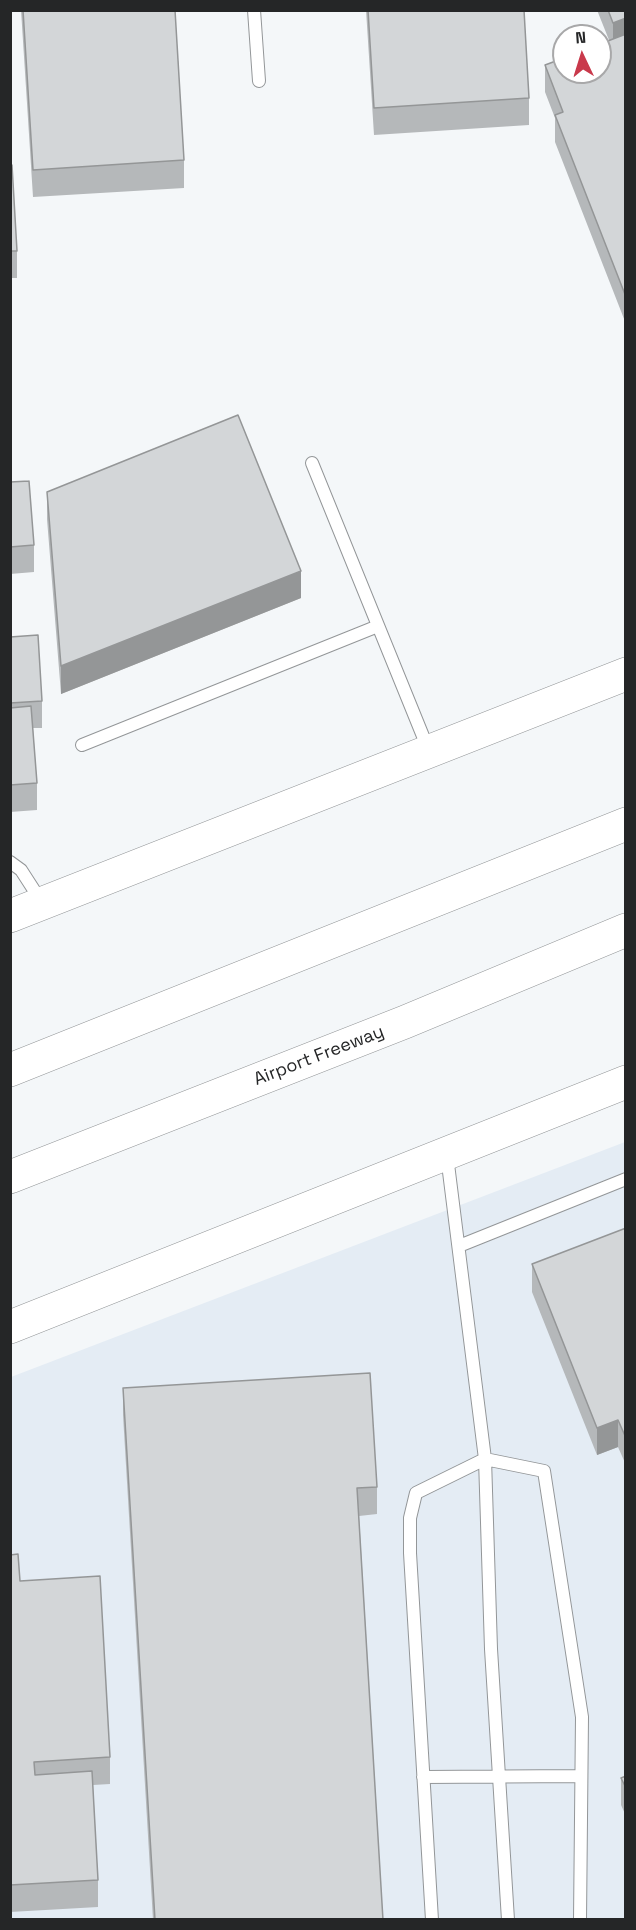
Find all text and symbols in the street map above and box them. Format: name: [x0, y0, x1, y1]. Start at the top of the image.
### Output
north arrow: [552, 24, 612, 84]
text: N: [575, 27, 587, 48]
street label: Airport Freeway: [251, 1021, 387, 1091]

